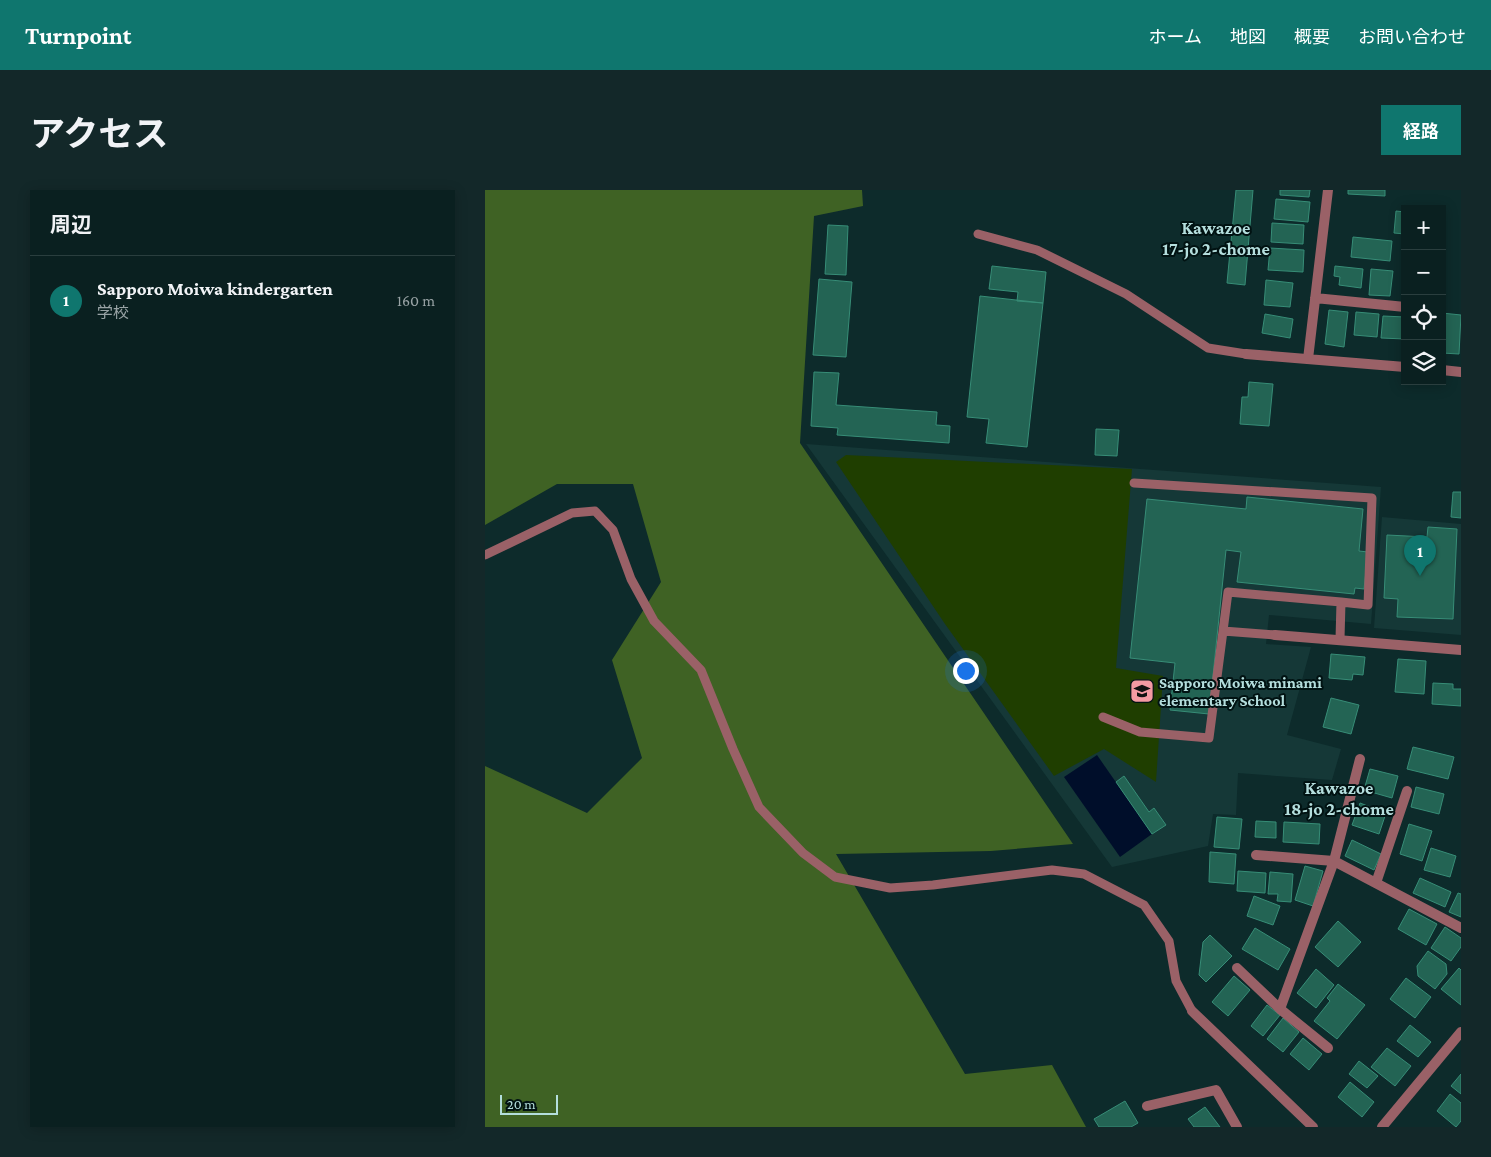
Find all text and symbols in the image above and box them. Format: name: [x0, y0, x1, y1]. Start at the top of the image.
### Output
text: Turnpoint: [25, 22, 131, 49]
text: ホーム: [1149, 27, 1202, 47]
text: 地図: [1230, 27, 1266, 47]
text: 概要: [1294, 27, 1330, 47]
text: お問い合わせ: [1358, 27, 1466, 47]
button: 経路: [1381, 105, 1461, 155]
text: アクセス: [30, 115, 168, 154]
map controls: [1401, 205, 1446, 385]
button: +: [1401, 205, 1446, 250]
text: 周辺: [50, 213, 92, 237]
district label: Kawazoe 17-jo 2-chome: [1162, 218, 1270, 260]
button: −: [1401, 250, 1446, 295]
text: Sapporo Moiwa kindergarten: [97, 278, 333, 299]
text: 1: [63, 292, 69, 309]
text: 160 m: [397, 292, 435, 309]
button: locate: [1401, 295, 1446, 340]
text: 学校: [97, 304, 129, 321]
button: layers: [1401, 340, 1446, 385]
pin: 1: [1404, 535, 1436, 576]
your location: [953, 658, 979, 684]
place label: Sapporo Moiwa minami elementary School: [1159, 674, 1322, 709]
school or university icon: Sapporo Moiwa minami elementary School: [1129, 678, 1155, 704]
district label: Kawazoe 18-jo 2-chome: [1284, 778, 1394, 820]
scale bar: [500, 1092, 557, 1115]
text: 20 m: [507, 1096, 535, 1112]

